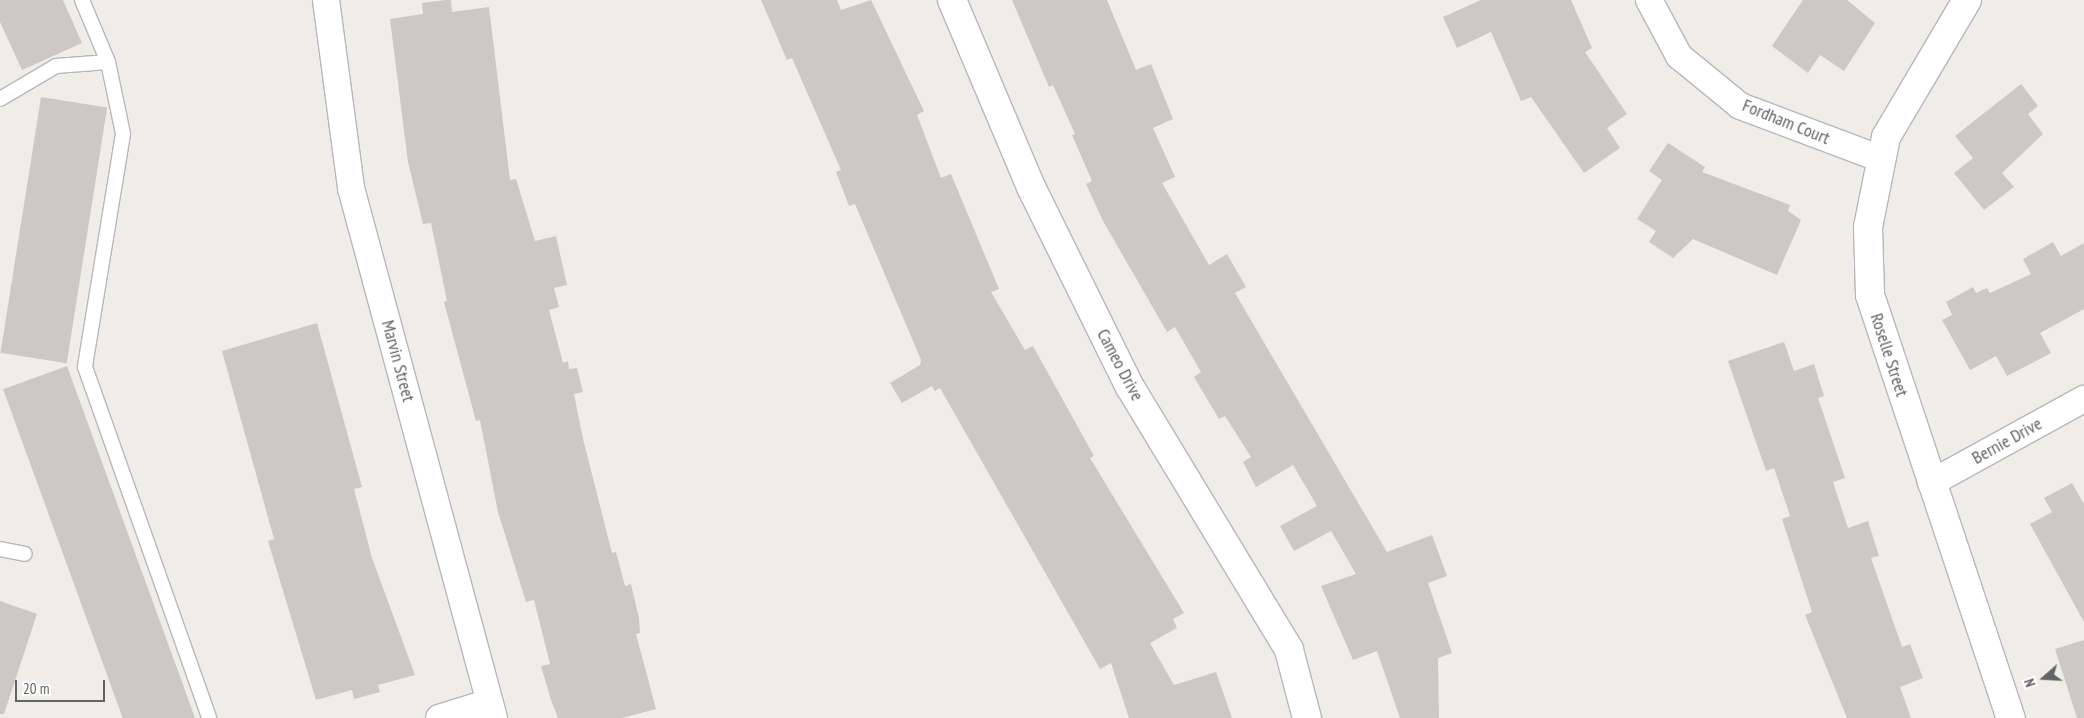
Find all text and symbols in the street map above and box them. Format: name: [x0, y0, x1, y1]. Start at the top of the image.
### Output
street label: Fordham Court: [1739, 95, 1833, 149]
street label: Roselle Street: [1865, 311, 1913, 399]
street label: Marvin Street: [377, 318, 419, 404]
street label: Cameo Drive: [1092, 325, 1148, 405]
street label: Bernie Drive: [1968, 413, 2046, 469]
north arrow: [2019, 653, 2069, 703]
scale bar: [18, 670, 108, 702]
text: N: [2020, 676, 2040, 689]
text: 20 m: [23, 679, 49, 698]

